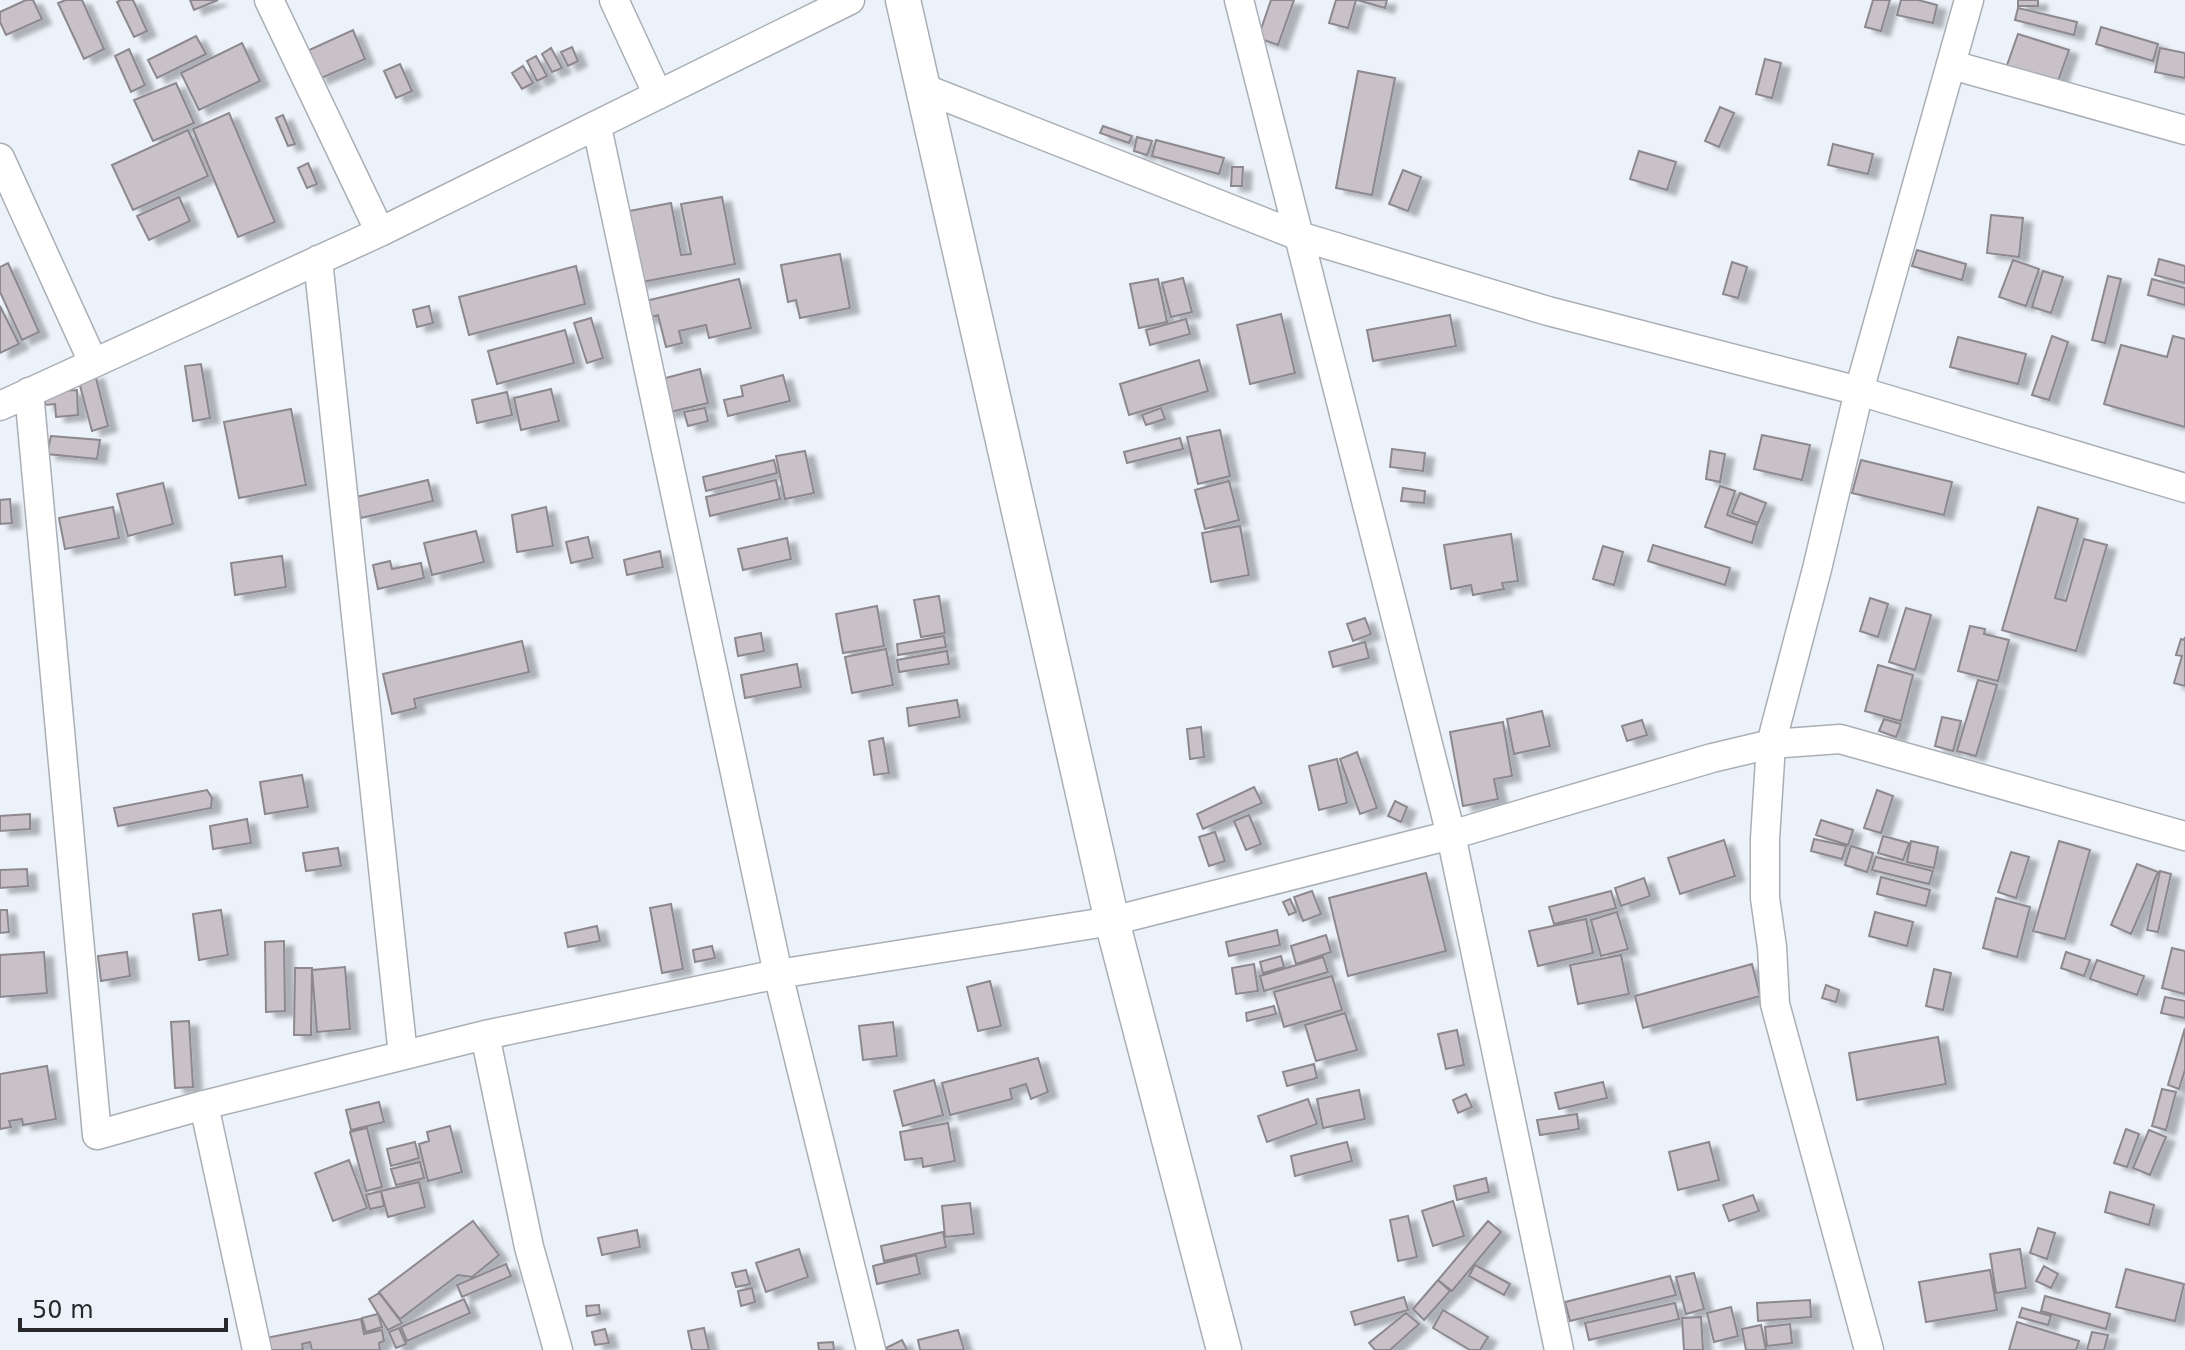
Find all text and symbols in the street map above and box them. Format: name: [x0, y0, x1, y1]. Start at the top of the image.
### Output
scale bar: [20, 1282, 226, 1332]
text: 50 m: [32, 1296, 94, 1324]

